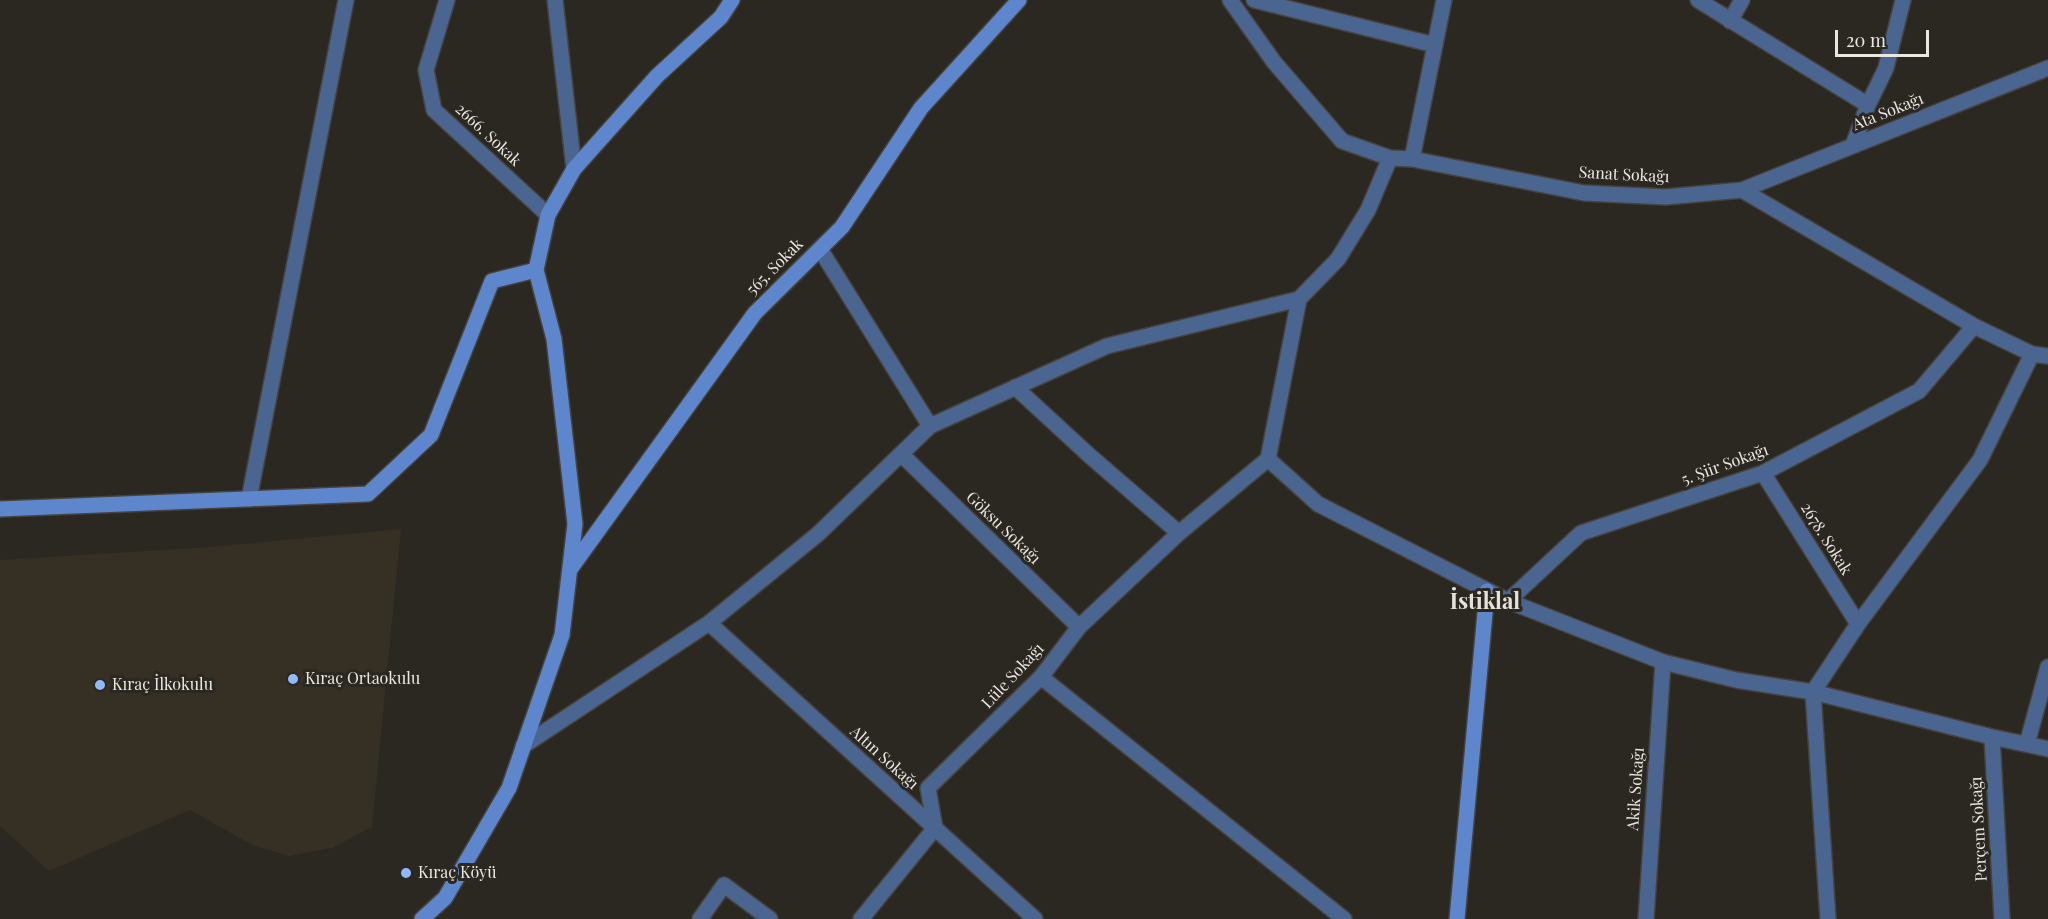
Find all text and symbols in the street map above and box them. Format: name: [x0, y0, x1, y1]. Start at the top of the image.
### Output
scale bar: [1838, 18, 1932, 56]
text: 20 m: [1846, 28, 1886, 52]
street label: Ata Sokağı: [1850, 89, 1926, 135]
street label: 2666. Sokak: [451, 100, 525, 170]
street label: Sanat Sokağı: [1578, 163, 1670, 187]
street label: 565. Sokak: [743, 235, 807, 299]
street label: 5. Şiir Sokağı: [1679, 440, 1771, 490]
street label: Göksu Sokağı: [962, 488, 1044, 568]
street label: 2678. Sokak: [1796, 499, 1856, 579]
district label: İstiklal: [1450, 589, 1520, 615]
street label: Lüle Sokağı: [978, 639, 1048, 713]
place label: Kıraç Ortaokulu: [305, 669, 420, 689]
marker: Kıraç Ortaokulu: [286, 672, 300, 686]
place label: Kıraç İlkokulu: [112, 675, 213, 695]
marker: Kıraç İlkokulu: [93, 678, 107, 692]
street label: Altın Sokağı: [846, 722, 922, 794]
street label: Akik Sokağı: [1624, 747, 1648, 831]
street label: Perçem Sokağı: [1967, 776, 1991, 882]
place label: Kıraç Köyü: [418, 863, 496, 883]
marker: Kıraç Köyü: [399, 866, 413, 880]

